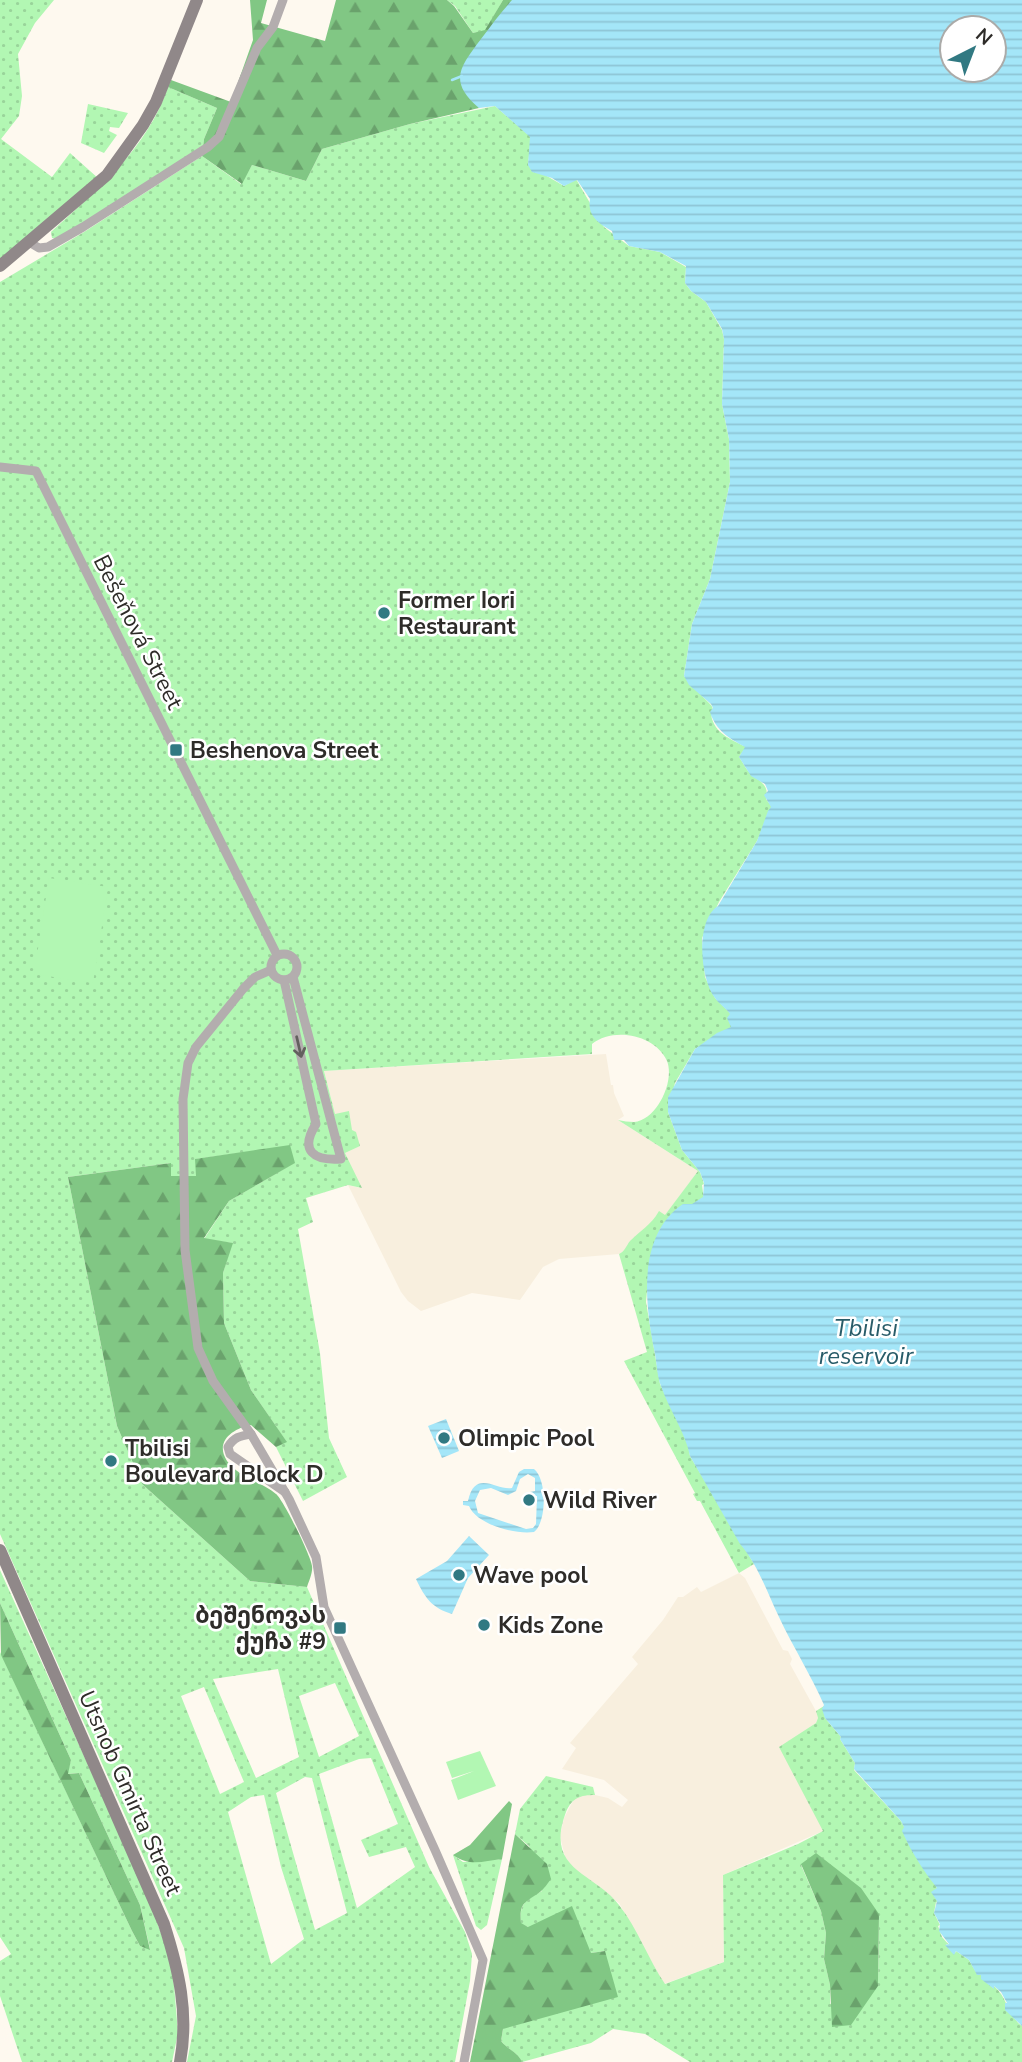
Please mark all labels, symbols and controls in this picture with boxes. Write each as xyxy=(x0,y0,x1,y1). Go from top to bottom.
north arrow xyxy=(938,14,1008,84)
text: N xyxy=(970,23,998,52)
street label: Bešeňová Street xyxy=(86,550,191,715)
place label: Former Iori Restaurant xyxy=(398,585,516,642)
marker: Former Iori Restaurant xyxy=(376,605,392,621)
place label: Beshenova Street xyxy=(190,735,379,766)
marker: Beshenova Street xyxy=(168,742,184,758)
one-way arrow xyxy=(293,1035,306,1058)
water label: Tbilisi reservoir xyxy=(819,1312,915,1372)
place label: Olimpic Pool xyxy=(458,1423,595,1454)
marker: Olimpic Pool xyxy=(436,1430,452,1446)
place label: Tbilisi Boulevard Block D xyxy=(125,1433,323,1490)
marker: Tbilisi Boulevard Block D xyxy=(103,1453,119,1469)
place label: Wild River xyxy=(543,1485,657,1516)
marker: Wild River xyxy=(521,1492,537,1508)
place label: Wave pool xyxy=(473,1560,589,1591)
marker: Wave pool xyxy=(451,1567,467,1583)
place label: ბეშენოვას ქუჩა #9 xyxy=(195,1600,326,1657)
place label: Kids Zone xyxy=(498,1610,603,1641)
marker: Kids Zone xyxy=(476,1617,492,1633)
marker: ბეშენოვას ქუჩა #9 xyxy=(332,1620,348,1636)
street label: Utsnob Gmirta Street xyxy=(71,1686,189,1901)

